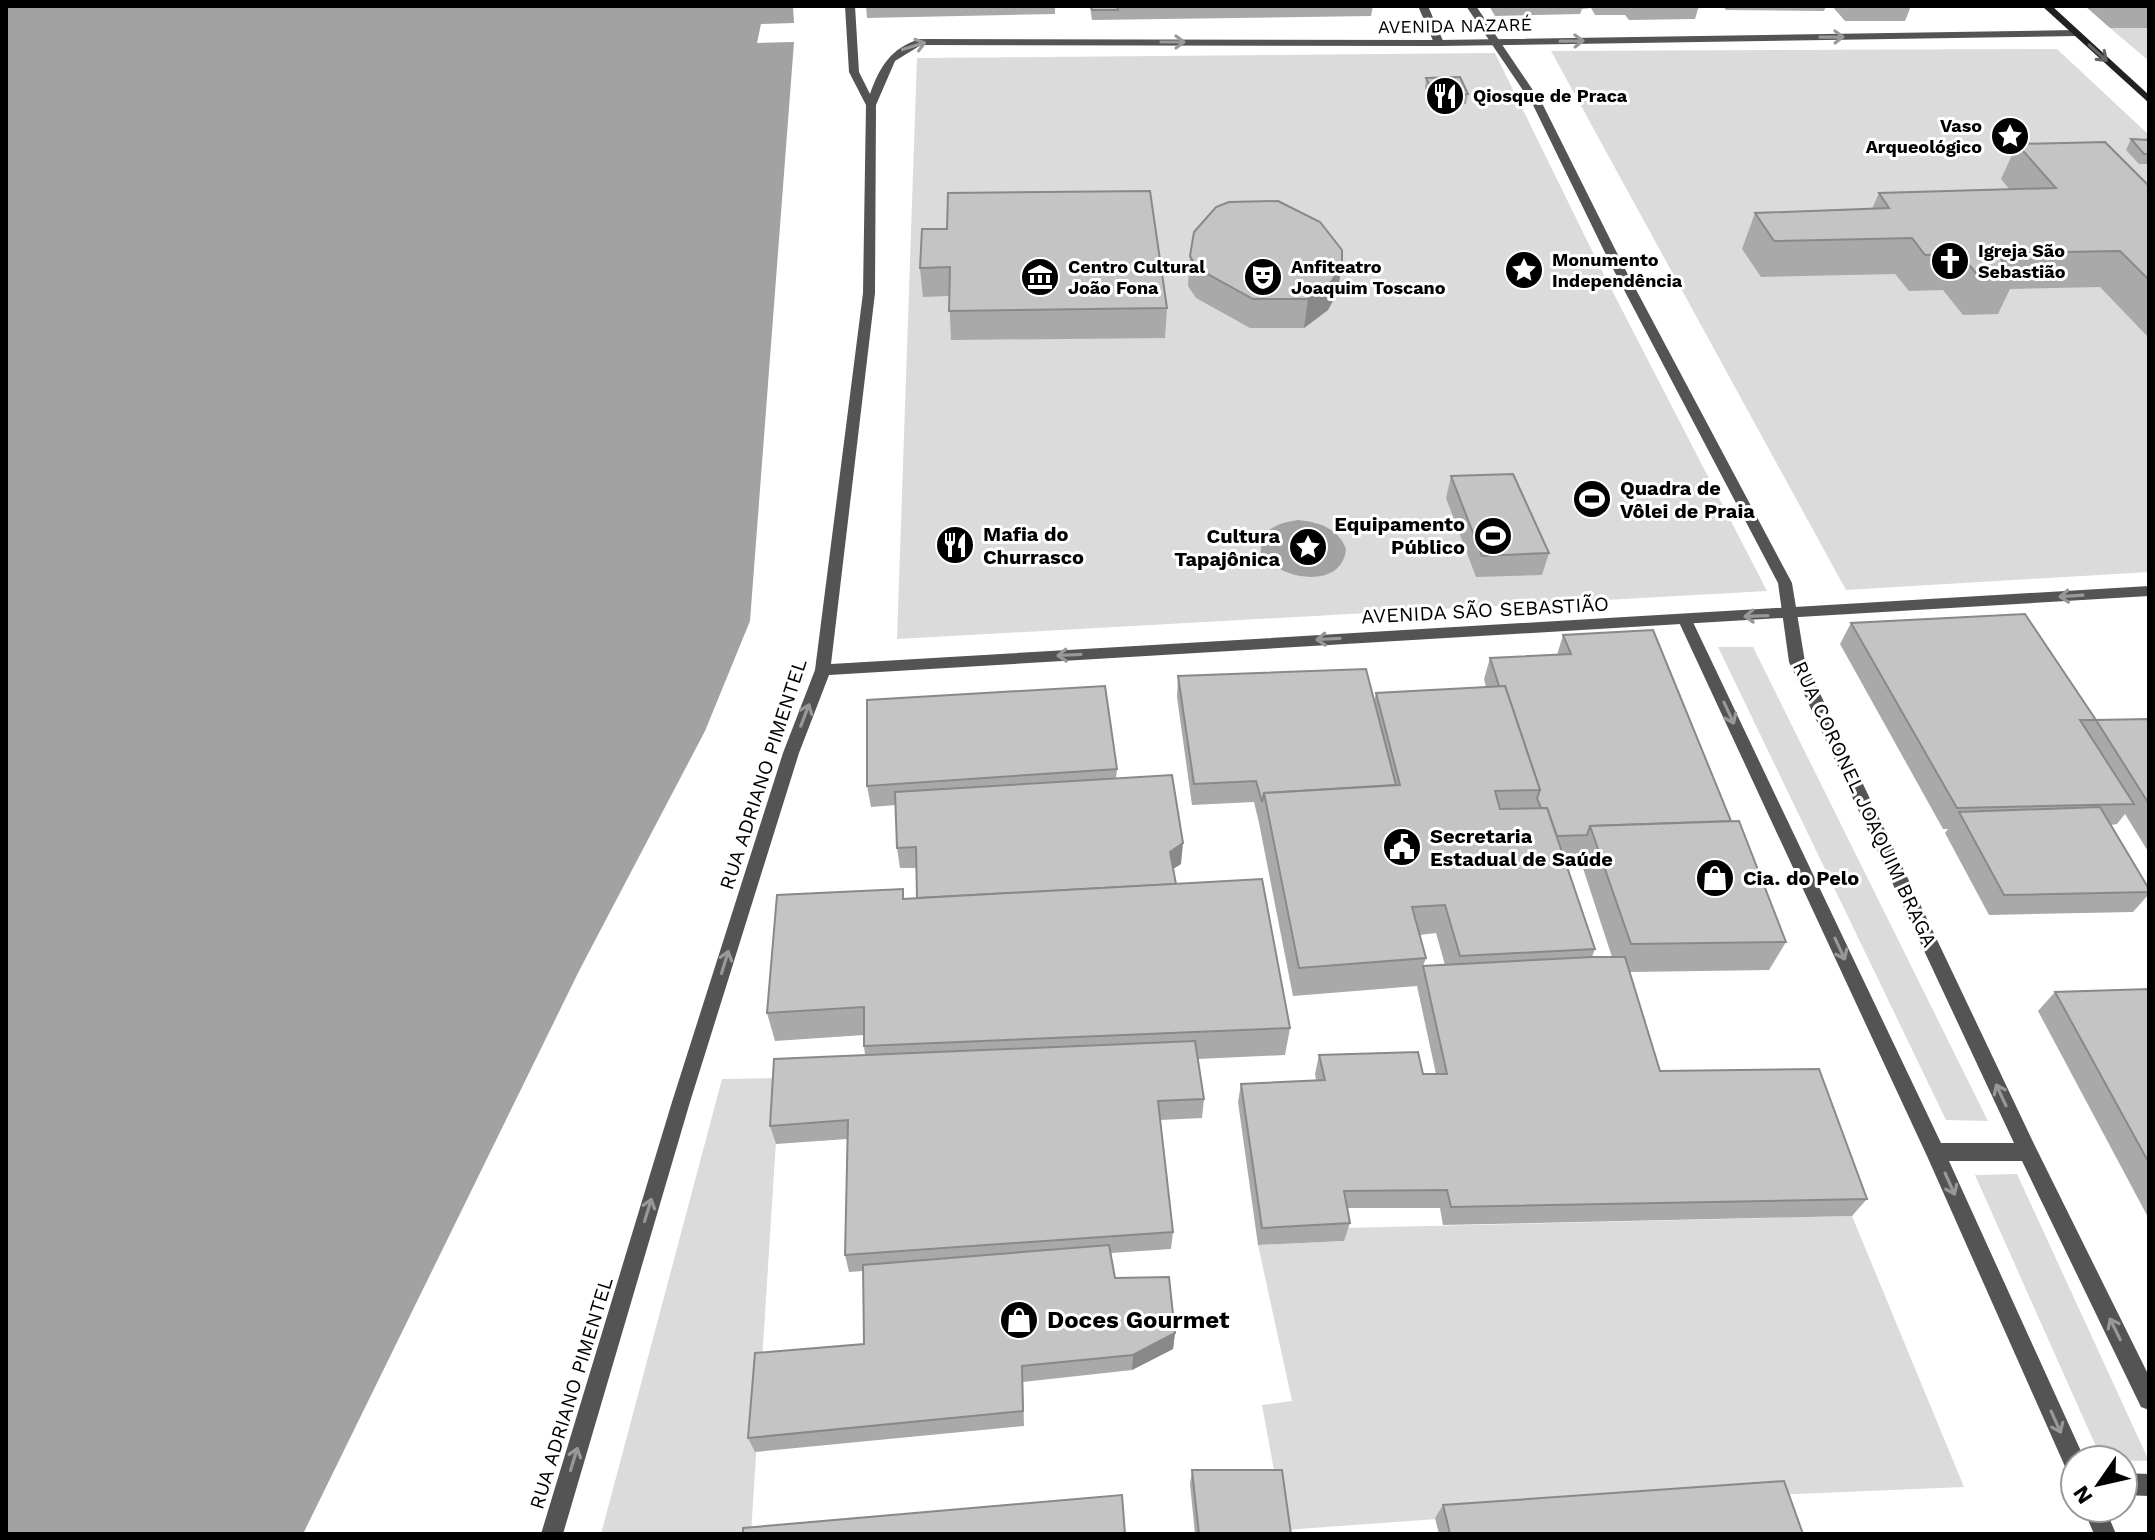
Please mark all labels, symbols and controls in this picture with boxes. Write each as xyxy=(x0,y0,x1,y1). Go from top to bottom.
street label: AVENIDA NAZARÉ xyxy=(1378,14,1532,37)
one-way arrow xyxy=(1818,29,1845,45)
one-way arrow xyxy=(1558,33,1585,49)
one-way arrow xyxy=(1159,34,1186,50)
one-way arrow xyxy=(901,37,926,52)
one-way arrow xyxy=(2087,44,2107,62)
restaurant icon: Qiosque de Praca xyxy=(1424,75,1466,117)
place label: Qiosque de Praca xyxy=(1473,85,1628,106)
place label: Vaso Arqueológico xyxy=(1866,115,1982,157)
place icon: Vaso Arqueológico xyxy=(1989,115,2031,157)
church icon: Igreja São Sebastião xyxy=(1929,240,1971,282)
place label: Igreja São Sebastião xyxy=(1978,240,2066,282)
place icon: Monumento Independência xyxy=(1503,249,1545,291)
place label: Monumento Independência xyxy=(1552,249,1683,291)
museum icon: Centro Cultural João Fona xyxy=(1019,256,1061,298)
place label: Centro Cultural João Fona xyxy=(1068,256,1205,298)
theatre icon: Anfiteatro Joaquim Toscano xyxy=(1242,256,1284,298)
place label: Anfiteatro Joaquim Toscano xyxy=(1291,256,1446,298)
place label: Quadra de Vôlei de Praia xyxy=(1620,476,1755,523)
sports icon: Quadra de Vôlei de Praia xyxy=(1571,478,1613,520)
place label: Equipamento Público xyxy=(1334,512,1465,559)
sports icon: Equipamento Público xyxy=(1472,515,1514,557)
place label: Mafia do Churrasco xyxy=(983,522,1084,569)
restaurant icon: Mafia do Churrasco xyxy=(934,524,976,566)
place label: Cultura Tapajônica xyxy=(1174,524,1280,571)
place icon: Cultura Tapajônica xyxy=(1287,526,1329,568)
one-way arrow xyxy=(2058,589,2085,604)
street label: AVENIDA SÃO SEBASTIÃO xyxy=(1360,592,1610,628)
one-way arrow xyxy=(1743,609,1770,624)
one-way arrow xyxy=(1315,632,1342,647)
one-way arrow xyxy=(1056,648,1083,663)
street label: RUA ADRIANO PIMENTEL xyxy=(714,655,812,892)
street label: RUA CORONEL JOAQUIM BRAGA xyxy=(1788,657,1942,951)
one-way arrow xyxy=(1723,701,1738,725)
one-way arrow xyxy=(799,703,814,728)
place label: Secretaria Estadual de Saúde xyxy=(1430,824,1613,871)
public building icon: Secretaria Estadual de Saúde xyxy=(1381,826,1423,868)
shop icon: Cia. do Pelo xyxy=(1694,857,1736,899)
place label: Cia. do Pelo xyxy=(1743,866,1859,890)
one-way arrow xyxy=(1833,937,1848,961)
one-way arrow xyxy=(718,949,733,975)
one-way arrow xyxy=(1993,1084,2008,1108)
one-way arrow xyxy=(1943,1172,1958,1196)
one-way arrow xyxy=(641,1198,656,1224)
street label: RUA ADRIANO PIMENTEL xyxy=(524,1274,618,1512)
shop icon: Doces Gourmet xyxy=(998,1299,1040,1341)
place label: Doces Gourmet xyxy=(1047,1306,1230,1334)
one-way arrow xyxy=(2107,1317,2123,1341)
one-way arrow xyxy=(2050,1409,2065,1433)
north arrow xyxy=(2059,1444,2139,1524)
one-way arrow xyxy=(567,1447,582,1473)
text: N xyxy=(2068,1481,2098,1509)

